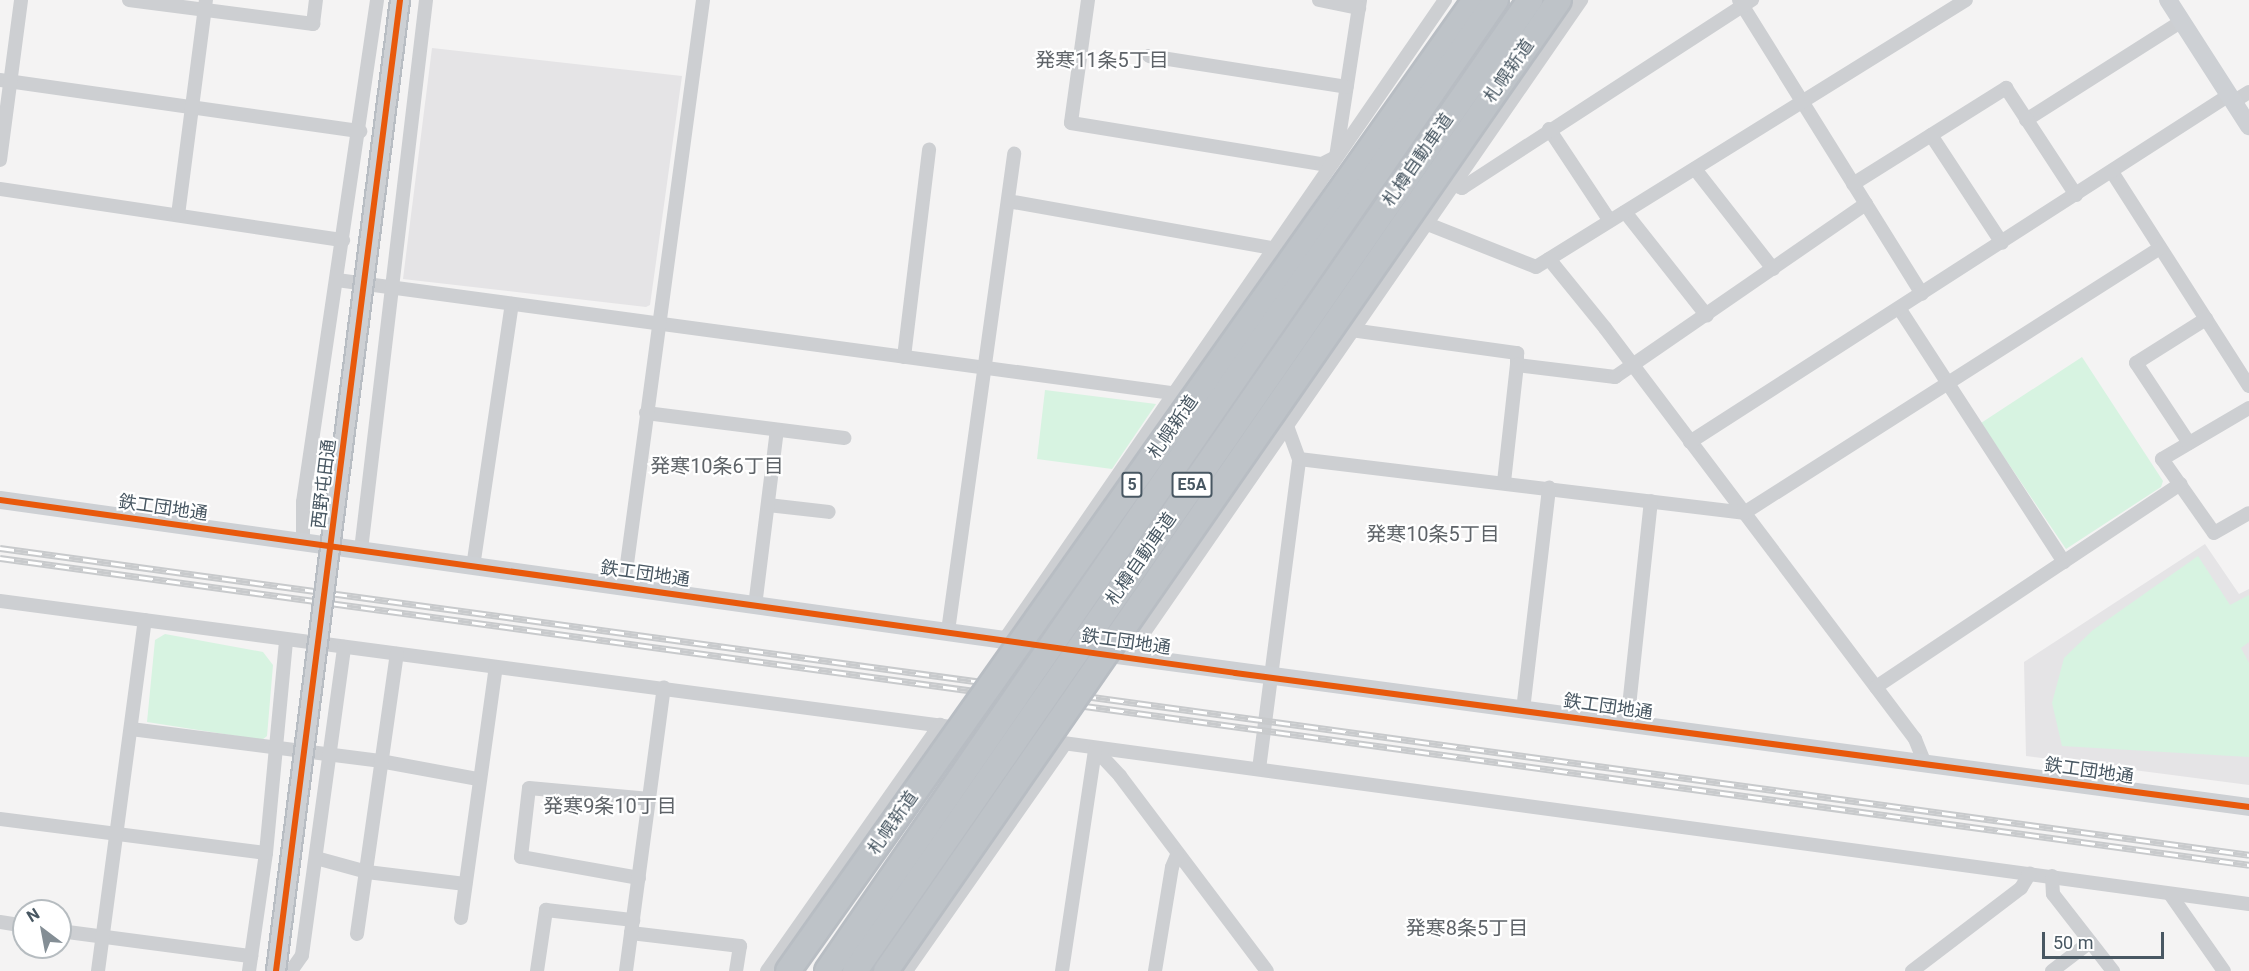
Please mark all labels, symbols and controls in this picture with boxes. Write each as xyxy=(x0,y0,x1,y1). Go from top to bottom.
street label: 札幌新道 xyxy=(1480,35,1538,107)
district label: 発寒11条5丁目 xyxy=(1035,48,1169,72)
street label: 札樽自動車道 xyxy=(1378,110,1458,210)
street label: 札幌新道 xyxy=(1144,391,1202,463)
street label: 西野屯田通 xyxy=(308,438,340,530)
district label: 発寒10条6丁目 xyxy=(650,454,784,478)
road number: 5 xyxy=(1120,472,1144,498)
road number: E5A xyxy=(1171,472,1213,498)
street label: 鉄工団地通 xyxy=(117,491,209,525)
street label: 札樽自動車道 xyxy=(1101,509,1181,609)
district label: 発寒10条5丁目 xyxy=(1366,522,1500,546)
street label: 鉄工団地通 xyxy=(599,557,691,591)
street label: 鉄工団地通 xyxy=(1080,625,1172,659)
street label: 鉄工団地通 xyxy=(1562,690,1654,724)
street label: 鉄工団地通 xyxy=(2043,754,2135,788)
street label: 札幌新道 xyxy=(864,787,922,859)
district label: 発寒9条10丁目 xyxy=(543,794,677,818)
north arrow xyxy=(12,899,72,959)
text: N xyxy=(23,904,43,926)
district label: 発寒8条5丁目 xyxy=(1406,916,1528,940)
scale bar xyxy=(2045,920,2166,958)
text: 50 m xyxy=(2053,932,2093,953)

